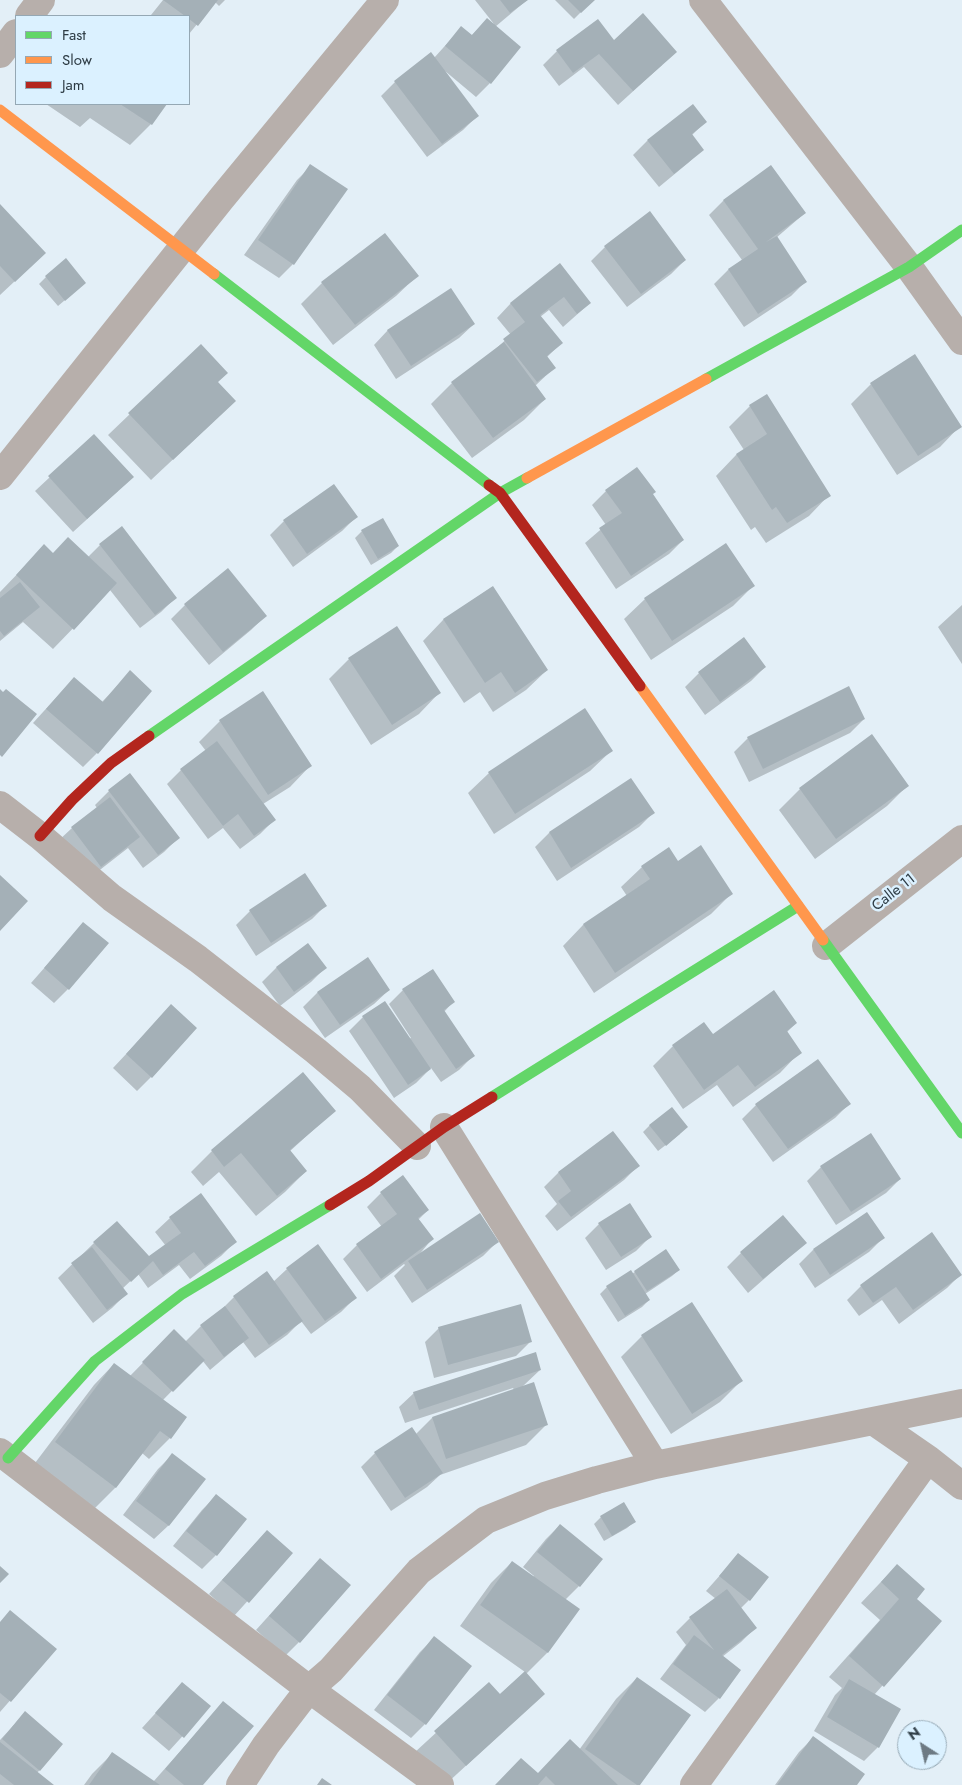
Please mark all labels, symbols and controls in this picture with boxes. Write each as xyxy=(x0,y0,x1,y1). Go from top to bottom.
legend xyxy=(15,15,190,105)
text: Fast xyxy=(62,24,86,46)
text: Slow xyxy=(62,49,92,71)
text: Jam xyxy=(62,74,85,96)
street label: Calle 11 xyxy=(869,870,919,916)
north arrow xyxy=(897,1720,947,1770)
text: N xyxy=(904,1722,924,1745)

